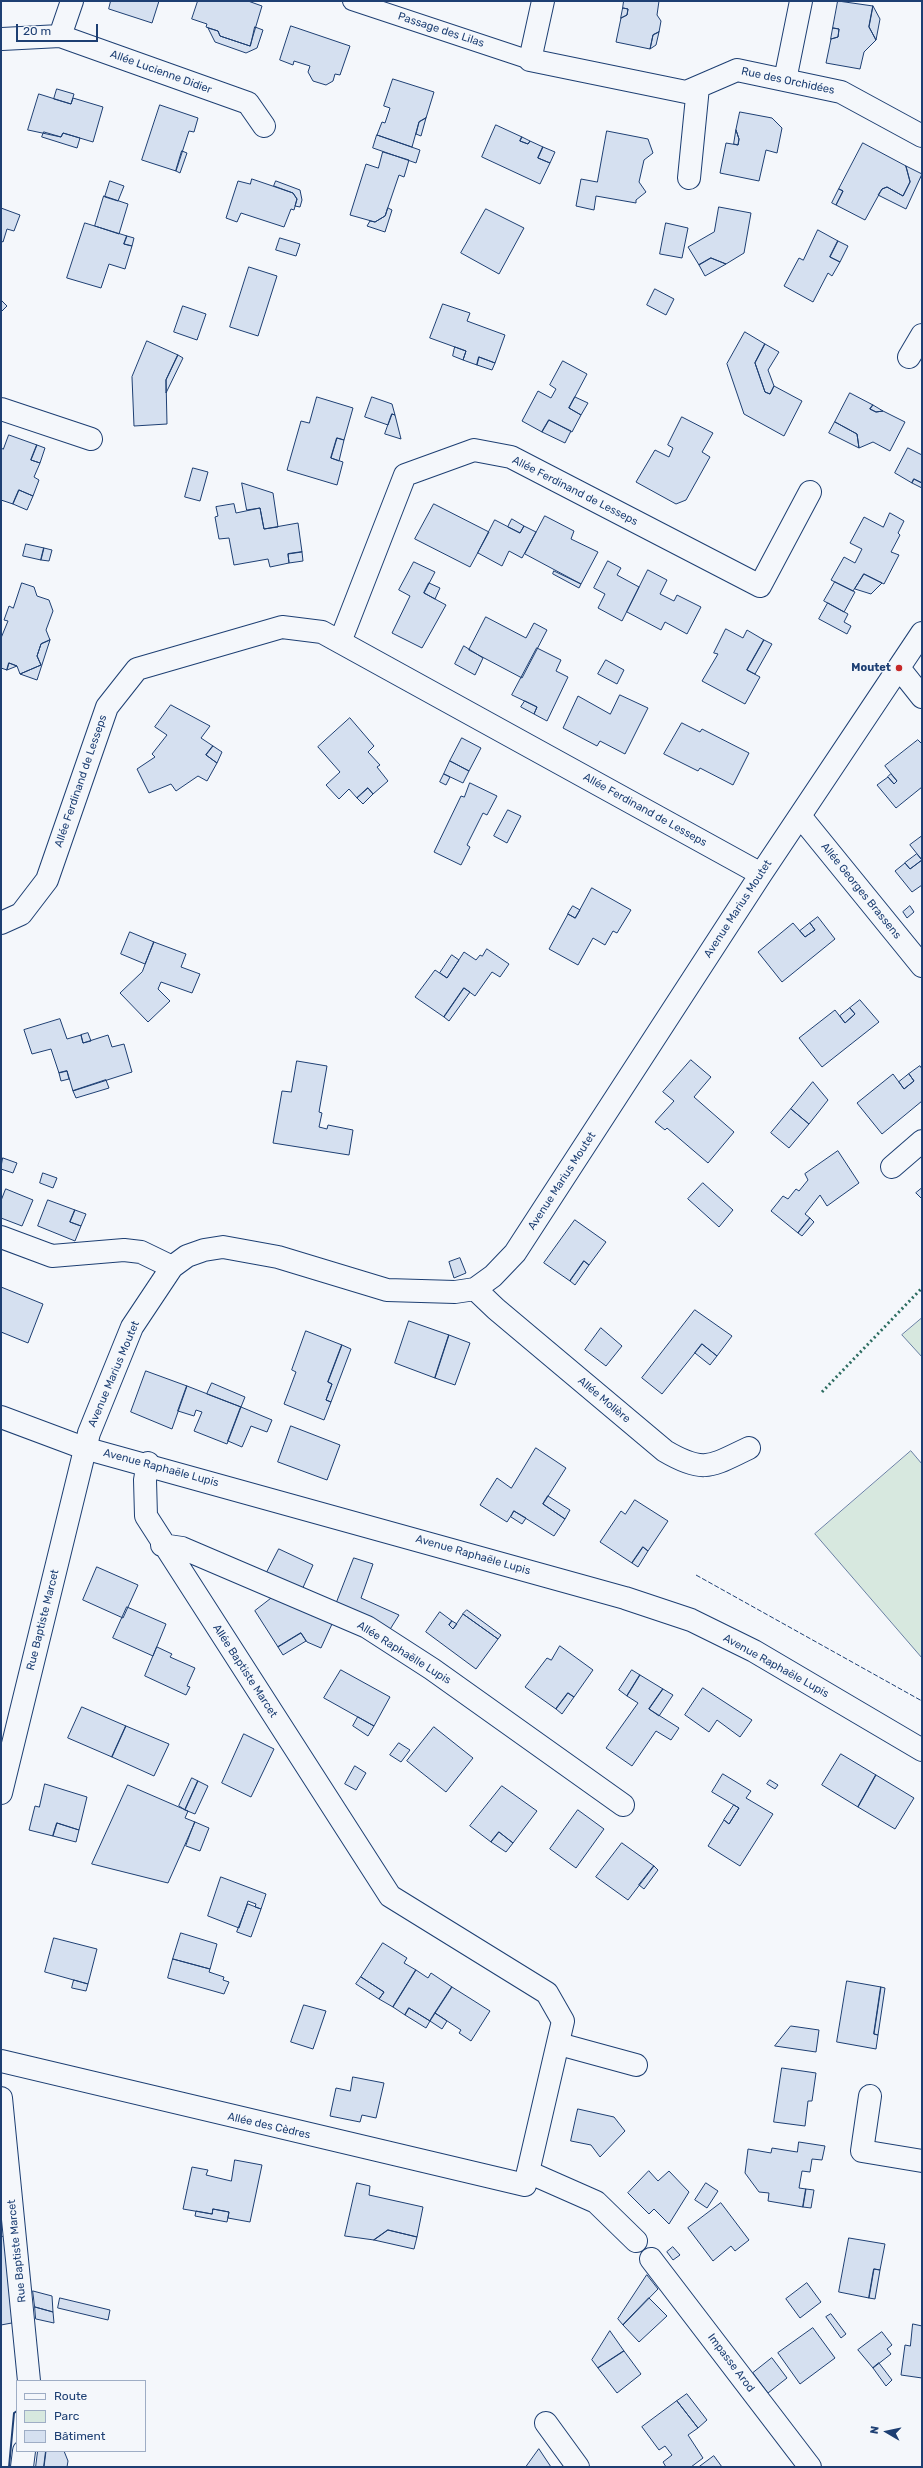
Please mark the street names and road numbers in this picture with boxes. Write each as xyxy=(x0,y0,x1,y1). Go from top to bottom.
street label: Passage des Lilas xyxy=(396,10,486,50)
street label: Allée Lucienne Didier xyxy=(108,47,214,97)
street label: Rue des Orchidées xyxy=(740,65,836,97)
street label: Allée Ferdinand de Lesseps xyxy=(510,454,640,528)
street label: Allée Ferdinand de Lesseps xyxy=(52,713,110,849)
street label: Allée Ferdinand de Lesseps xyxy=(581,770,709,850)
street label: Allée Georges Brassens xyxy=(818,840,904,942)
street label: Avenue Marius Moutet xyxy=(701,858,775,960)
street label: Avenue Marius Moutet xyxy=(525,1130,599,1232)
street label: Avenue Marius Moutet xyxy=(86,1319,142,1429)
street label: Allée Molière xyxy=(575,1374,633,1426)
street label: Avenue Raphaële Lupis xyxy=(102,1446,220,1490)
street label: Avenue Raphaële Lupis xyxy=(414,1532,532,1578)
street label: Rue Baptiste Marcet xyxy=(24,1568,62,1672)
street label: Allée Raphaëlle Lupis xyxy=(355,1619,453,1687)
street label: Allée Baptiste Marcet xyxy=(210,1622,280,1720)
street label: Avenue Raphaële Lupis xyxy=(721,1631,831,1701)
street label: Allée des Cèdres xyxy=(226,2110,312,2142)
street label: Rue Baptiste Marcet xyxy=(5,2199,29,2303)
street label: Impasse Arod xyxy=(705,2331,757,2395)

